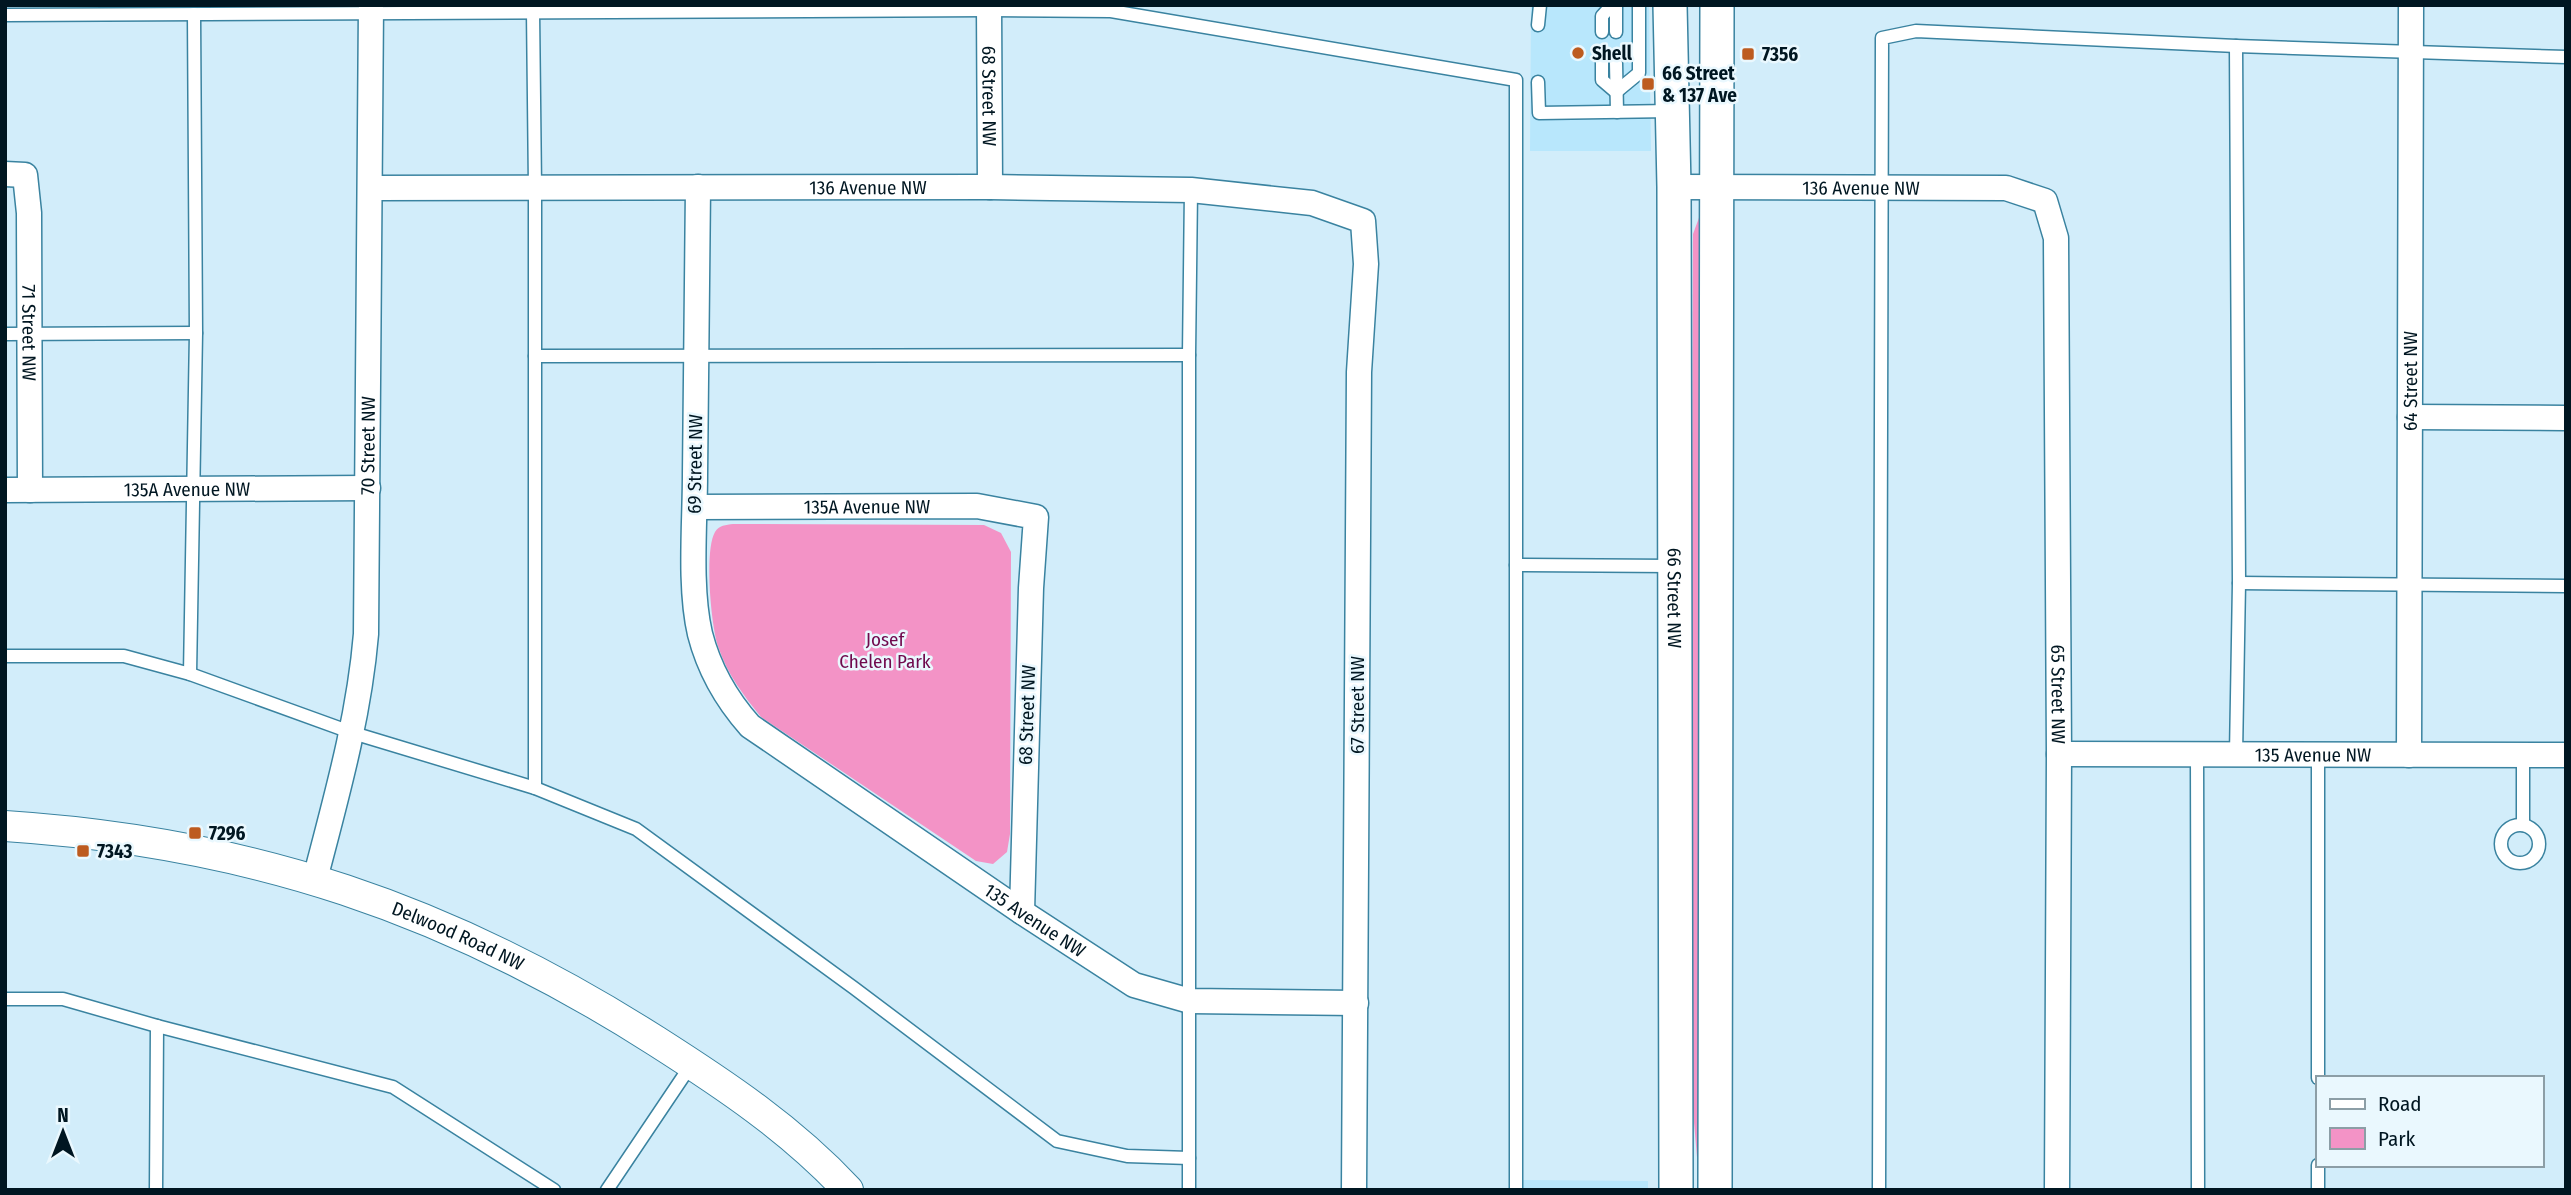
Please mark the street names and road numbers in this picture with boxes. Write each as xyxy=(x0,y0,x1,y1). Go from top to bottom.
street label: 68 Street NW xyxy=(978,46,1001,146)
street label: 136 Avenue NW xyxy=(809,176,927,199)
street label: 136 Avenue NW xyxy=(1802,176,1920,199)
street label: 71 Street NW xyxy=(18,285,41,381)
street label: 64 Street NW xyxy=(2398,331,2422,431)
street label: 70 Street NW xyxy=(356,396,379,495)
street label: 69 Street NW xyxy=(683,414,707,514)
street label: 135A Avenue NW xyxy=(124,477,250,501)
street label: 135A Avenue NW xyxy=(804,495,930,518)
street label: 66 Street NW xyxy=(1663,548,1686,648)
street label: 65 Street NW xyxy=(2047,644,2070,744)
street label: 67 Street NW xyxy=(1346,656,1369,754)
street label: 68 Street NW xyxy=(1014,664,1040,766)
street label: 135 Avenue NW xyxy=(2255,743,2371,766)
street label: 135 Avenue NW xyxy=(980,878,1090,962)
street label: Delwood Road NW xyxy=(389,896,528,975)

